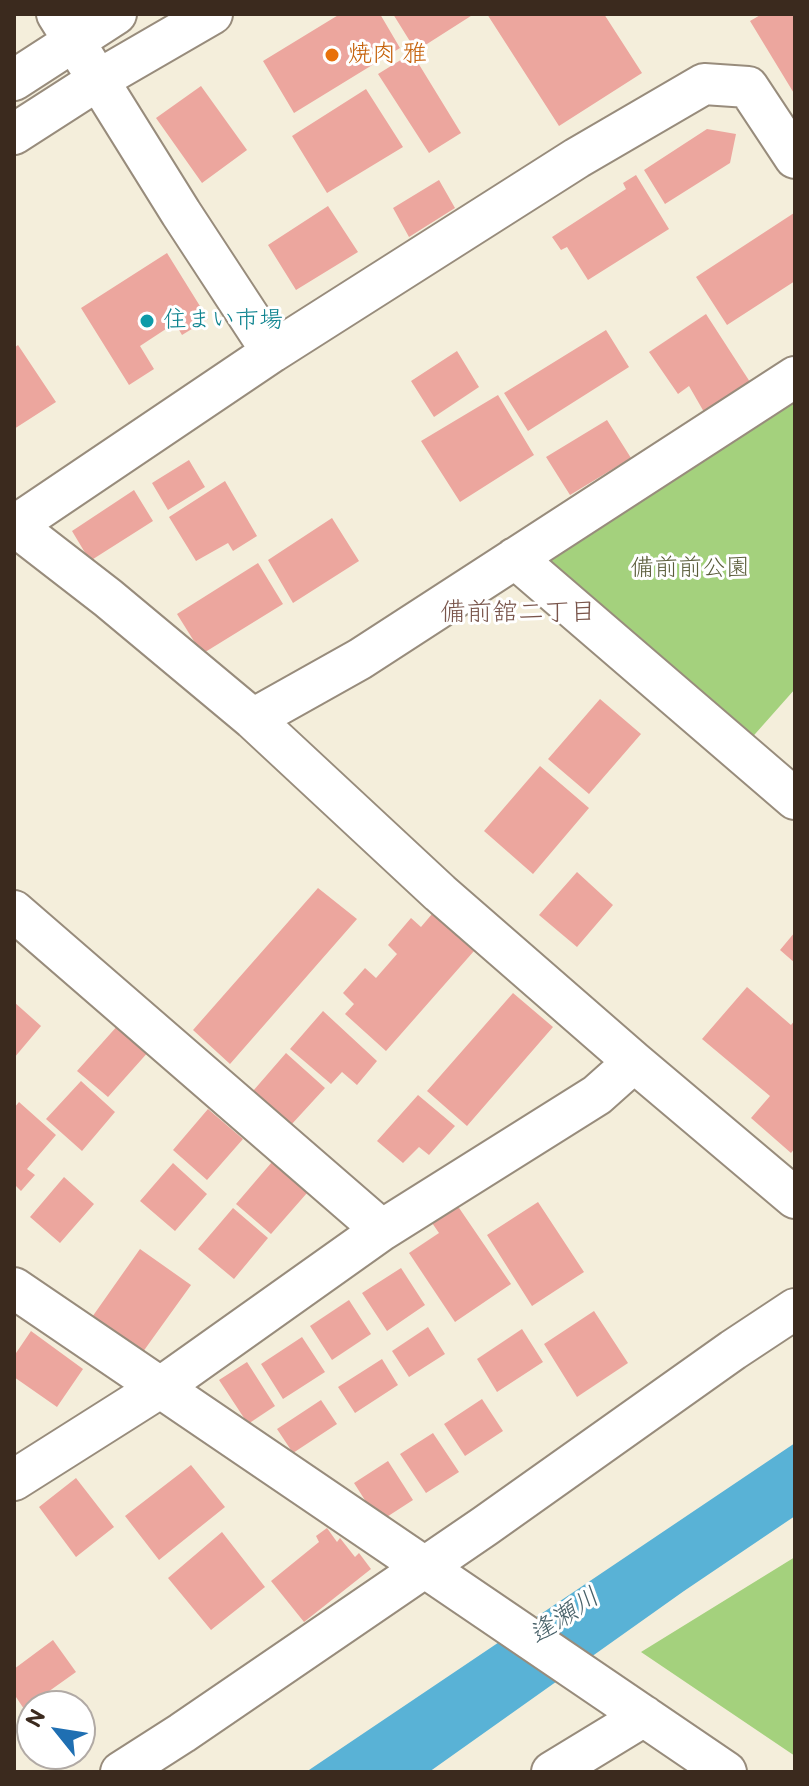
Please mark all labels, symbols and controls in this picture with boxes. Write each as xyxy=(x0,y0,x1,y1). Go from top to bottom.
place label: 焼肉 雅 xyxy=(348,41,426,69)
marker: 焼肉 雅 xyxy=(323,46,341,64)
place label: 住まい市場 xyxy=(163,307,283,335)
marker: 住まい市場 xyxy=(138,312,156,330)
park label: 備前前公園 xyxy=(630,555,750,583)
district label: 備前舘二丁目 xyxy=(440,597,596,629)
water label: 逢瀬川 xyxy=(524,1582,606,1652)
north arrow xyxy=(16,1690,96,1770)
text: N xyxy=(21,1705,52,1733)

